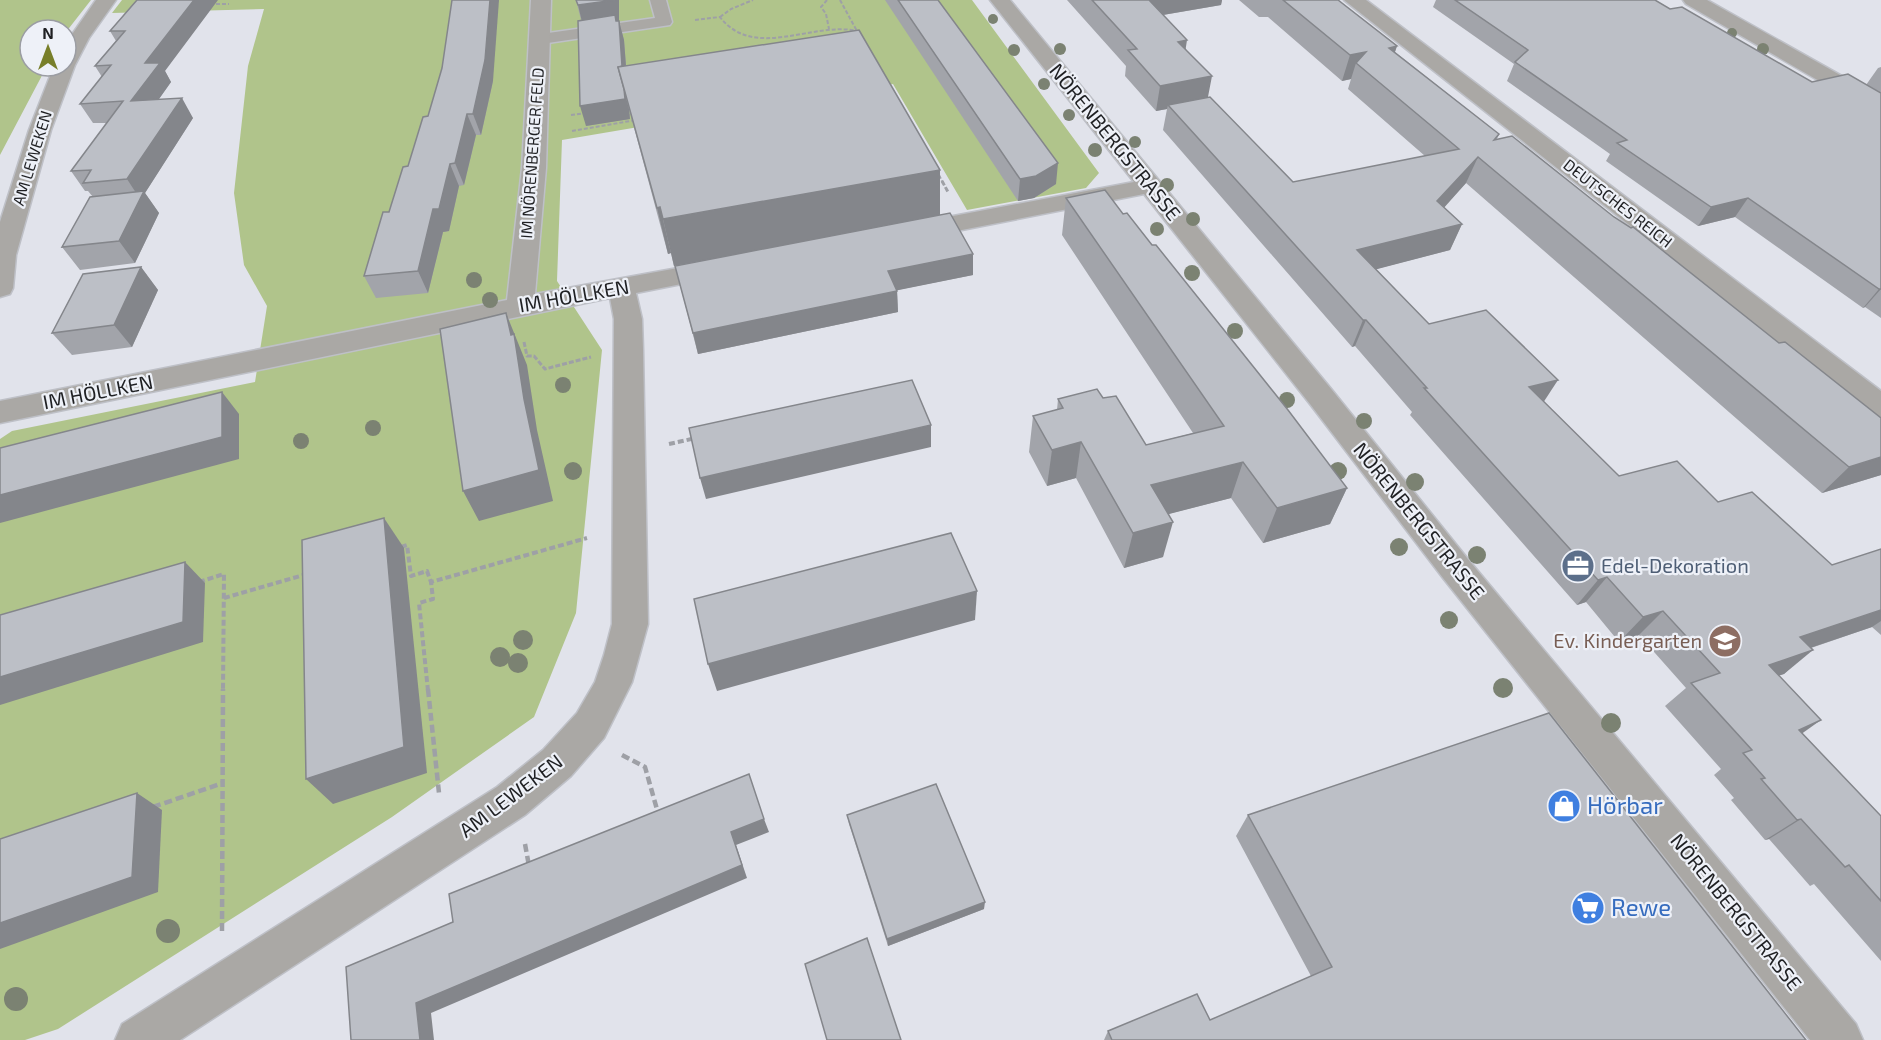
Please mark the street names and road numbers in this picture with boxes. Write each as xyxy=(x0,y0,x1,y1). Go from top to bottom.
street label: NÖRENBERGSTRASSE xyxy=(1045,58,1186,225)
street label: IM NÖRENBERGER FELD xyxy=(516,67,547,239)
street label: AM LEWEKEN xyxy=(8,108,55,208)
street label: DEUTSCHES REICH xyxy=(1560,154,1676,251)
street label: IM HÖLLKEN xyxy=(517,274,631,317)
street label: IM HÖLLKEN xyxy=(41,369,155,413)
street label: NÖRENBERGSTRASSE xyxy=(1349,437,1490,604)
street label: AM LEWEKEN xyxy=(454,749,567,842)
street label: NÖRENBERGSTRASSE xyxy=(1666,828,1807,995)

